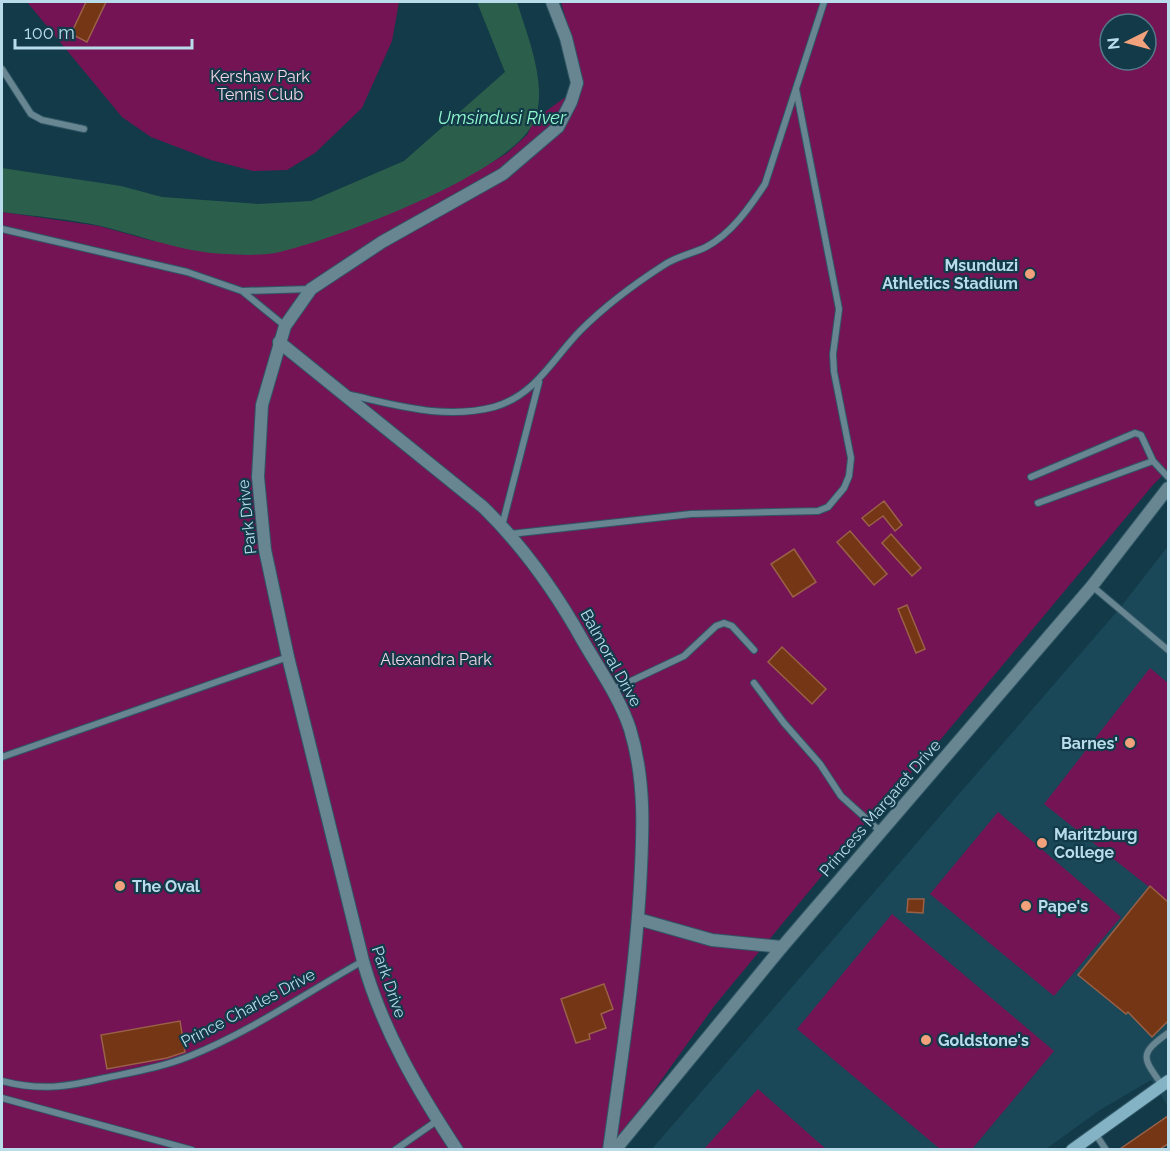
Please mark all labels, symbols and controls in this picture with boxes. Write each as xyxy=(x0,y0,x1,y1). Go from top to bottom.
scale bar xyxy=(15,12,192,50)
north arrow xyxy=(1098,12,1158,72)
text: 100 m xyxy=(24,22,75,43)
text: N xyxy=(1103,36,1124,51)
park label: Kershaw Park Tennis Club xyxy=(210,67,310,104)
water label: Umsindusi River xyxy=(438,107,567,128)
place label: Msunduzi Athletics Stadium xyxy=(882,256,1018,293)
marker: Msunduzi Athletics Stadium xyxy=(1023,267,1037,281)
street label: Park Drive xyxy=(234,479,260,555)
street label: Balmoral Drive xyxy=(576,606,646,710)
park label: Alexandra Park xyxy=(380,650,492,669)
place label: Barnes' xyxy=(1061,734,1118,753)
street label: Princess Margaret Drive xyxy=(815,736,945,880)
marker: Barnes' xyxy=(1123,736,1137,750)
place label: Maritzburg College xyxy=(1054,825,1138,862)
marker: Maritzburg College xyxy=(1035,836,1049,850)
place label: The Oval xyxy=(132,877,201,896)
marker: The Oval xyxy=(113,879,127,893)
place label: Pape's xyxy=(1038,897,1088,916)
marker: Pape's xyxy=(1019,899,1033,913)
street label: Park Drive xyxy=(368,943,410,1021)
street label: Prince Charles Drive xyxy=(178,965,318,1051)
place label: Goldstone's xyxy=(938,1031,1029,1050)
marker: Goldstone's xyxy=(919,1033,933,1047)

